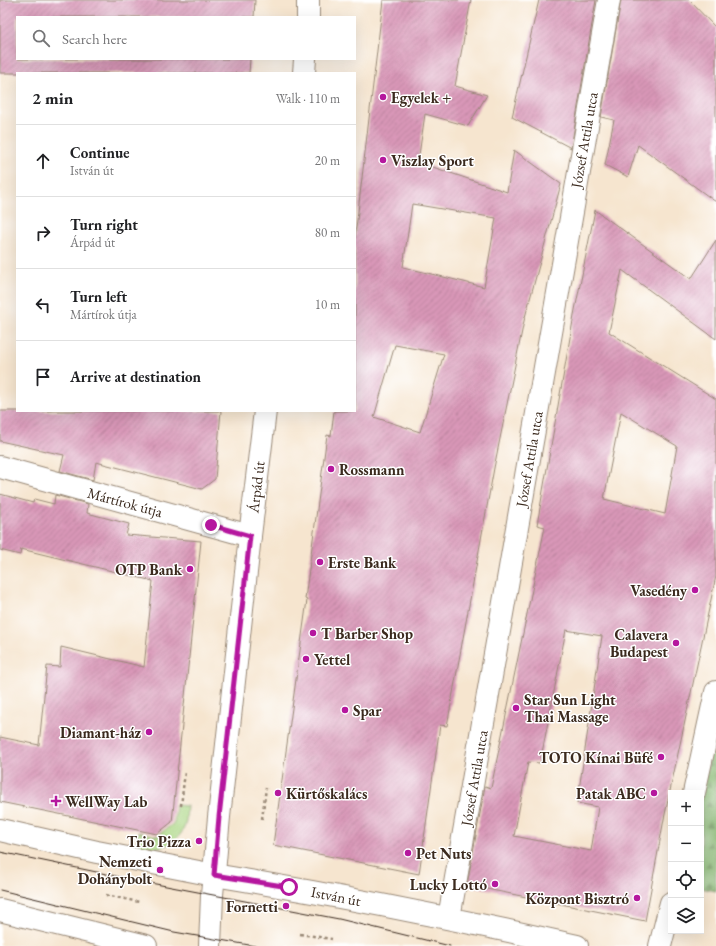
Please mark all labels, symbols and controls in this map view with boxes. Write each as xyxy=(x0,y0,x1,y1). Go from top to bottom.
search box xyxy=(16,16,356,60)
icon: search xyxy=(30,27,52,49)
text: Search here xyxy=(62,29,127,48)
text: 2 min xyxy=(32,87,73,109)
place label: Egyelek + xyxy=(391,88,451,107)
text: Walk · 110 m xyxy=(276,90,340,107)
street label: József Attila utca xyxy=(566,91,602,191)
marker: Egyelek + xyxy=(378,92,388,102)
text: Continue xyxy=(70,143,130,162)
icon: ahead xyxy=(32,150,54,172)
place label: Viszlay Sport xyxy=(391,151,474,170)
text: 20 m xyxy=(315,152,340,169)
marker: Viszlay Sport xyxy=(378,155,388,165)
text: István út xyxy=(70,162,114,179)
text: Turn right xyxy=(70,215,138,234)
icon: right xyxy=(32,222,54,244)
text: 80 m xyxy=(315,224,340,241)
text: Árpád út xyxy=(70,234,115,251)
text: Turn left xyxy=(70,287,127,306)
icon: left xyxy=(32,294,54,316)
text: 10 m xyxy=(315,296,340,313)
text: Mártírok útja xyxy=(70,306,137,323)
icon: arrive xyxy=(32,366,54,388)
text: Arrive at destination xyxy=(70,367,201,386)
street label: József Attila utca xyxy=(511,410,547,510)
street label: Árpád út xyxy=(243,460,269,515)
place label: Rossmann xyxy=(339,460,405,479)
marker: Rossmann xyxy=(326,464,336,474)
street label: Mártírok útja xyxy=(85,483,165,521)
route end xyxy=(202,516,220,534)
place label: Erste Bank xyxy=(328,553,397,572)
marker: Erste Bank xyxy=(315,557,325,567)
place label: OTP Bank xyxy=(115,560,183,579)
marker: OTP Bank xyxy=(185,564,195,574)
place label: Vasedény xyxy=(630,581,688,600)
marker: Vasedény xyxy=(690,585,700,595)
place label: T Barber Shop xyxy=(321,624,413,643)
place label: Calavera Budapest xyxy=(610,625,668,661)
marker: T Barber Shop xyxy=(308,628,318,638)
marker: Calavera Budapest xyxy=(671,638,681,648)
place label: Yettel xyxy=(314,650,351,669)
marker: Yettel xyxy=(301,654,311,664)
place label: Star Sun Light Thai Massage xyxy=(524,690,616,726)
place label: Spar xyxy=(353,701,382,720)
marker: Star Sun Light Thai Massage xyxy=(511,703,521,713)
marker: Spar xyxy=(340,705,350,715)
place label: Diamant-ház xyxy=(60,723,141,742)
marker: Diamant-ház xyxy=(144,727,154,737)
street label: József Attila utca xyxy=(456,729,492,829)
place label: TOTO Kínai Büfé xyxy=(539,748,653,767)
marker: TOTO Kínai Büfé xyxy=(656,752,666,762)
place label: Kürtőskalács xyxy=(286,784,367,803)
place label: Patak ABC xyxy=(576,784,646,803)
marker: Kürtőskalács xyxy=(273,788,283,798)
marker: Patak ABC xyxy=(649,788,659,798)
map controls xyxy=(668,790,704,934)
button: + xyxy=(668,790,704,826)
place label: WellWay Lab xyxy=(65,792,147,811)
marker: WellWay Lab xyxy=(50,795,62,807)
button: − xyxy=(668,826,704,862)
place label: Trio Pizza xyxy=(127,832,191,851)
marker: Trio Pizza xyxy=(194,836,204,846)
place label: Pet Nuts xyxy=(416,844,472,863)
marker: Pet Nuts xyxy=(403,848,413,858)
place label: Nemzeti Dohánybolt xyxy=(78,852,153,888)
button: locate xyxy=(668,862,704,898)
marker: Nemzeti Dohánybolt xyxy=(155,865,165,875)
place label: Lucky Lottó xyxy=(410,875,487,894)
route start xyxy=(280,878,298,896)
marker: Lucky Lottó xyxy=(490,879,500,889)
street label: István út xyxy=(309,882,363,910)
place label: Központ Bisztró xyxy=(526,889,629,908)
marker: Központ Bisztró xyxy=(632,893,642,903)
place label: Fornetti xyxy=(226,897,279,916)
button: layers xyxy=(668,898,704,934)
marker: Fornetti xyxy=(281,901,291,911)

